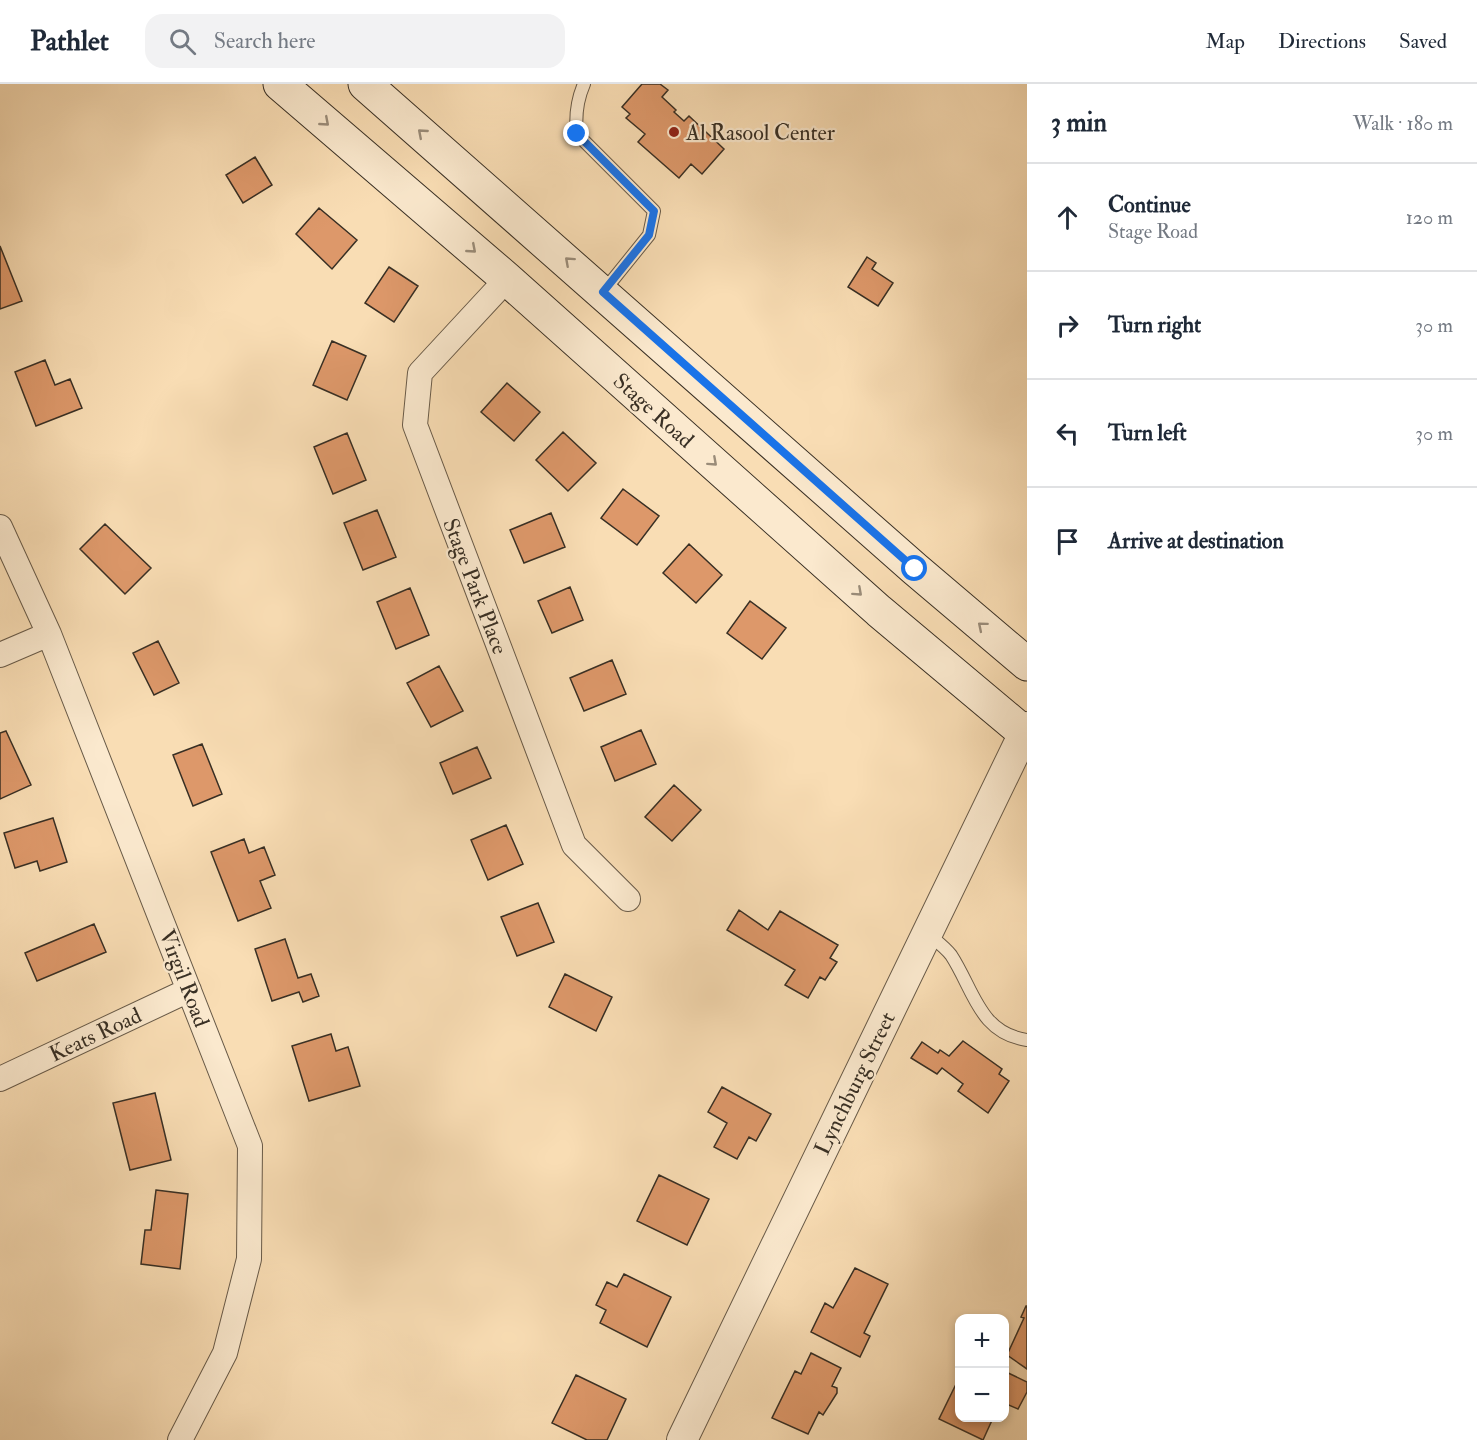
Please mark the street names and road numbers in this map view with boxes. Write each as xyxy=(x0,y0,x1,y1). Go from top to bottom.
street label: Stage Road xyxy=(607,367,700,454)
street label: Stage Park Place xyxy=(436,514,514,658)
street label: Virgil Road xyxy=(153,926,216,1031)
street label: Keats Road xyxy=(45,1001,146,1068)
street label: Lynchburg Street xyxy=(808,1007,902,1160)

